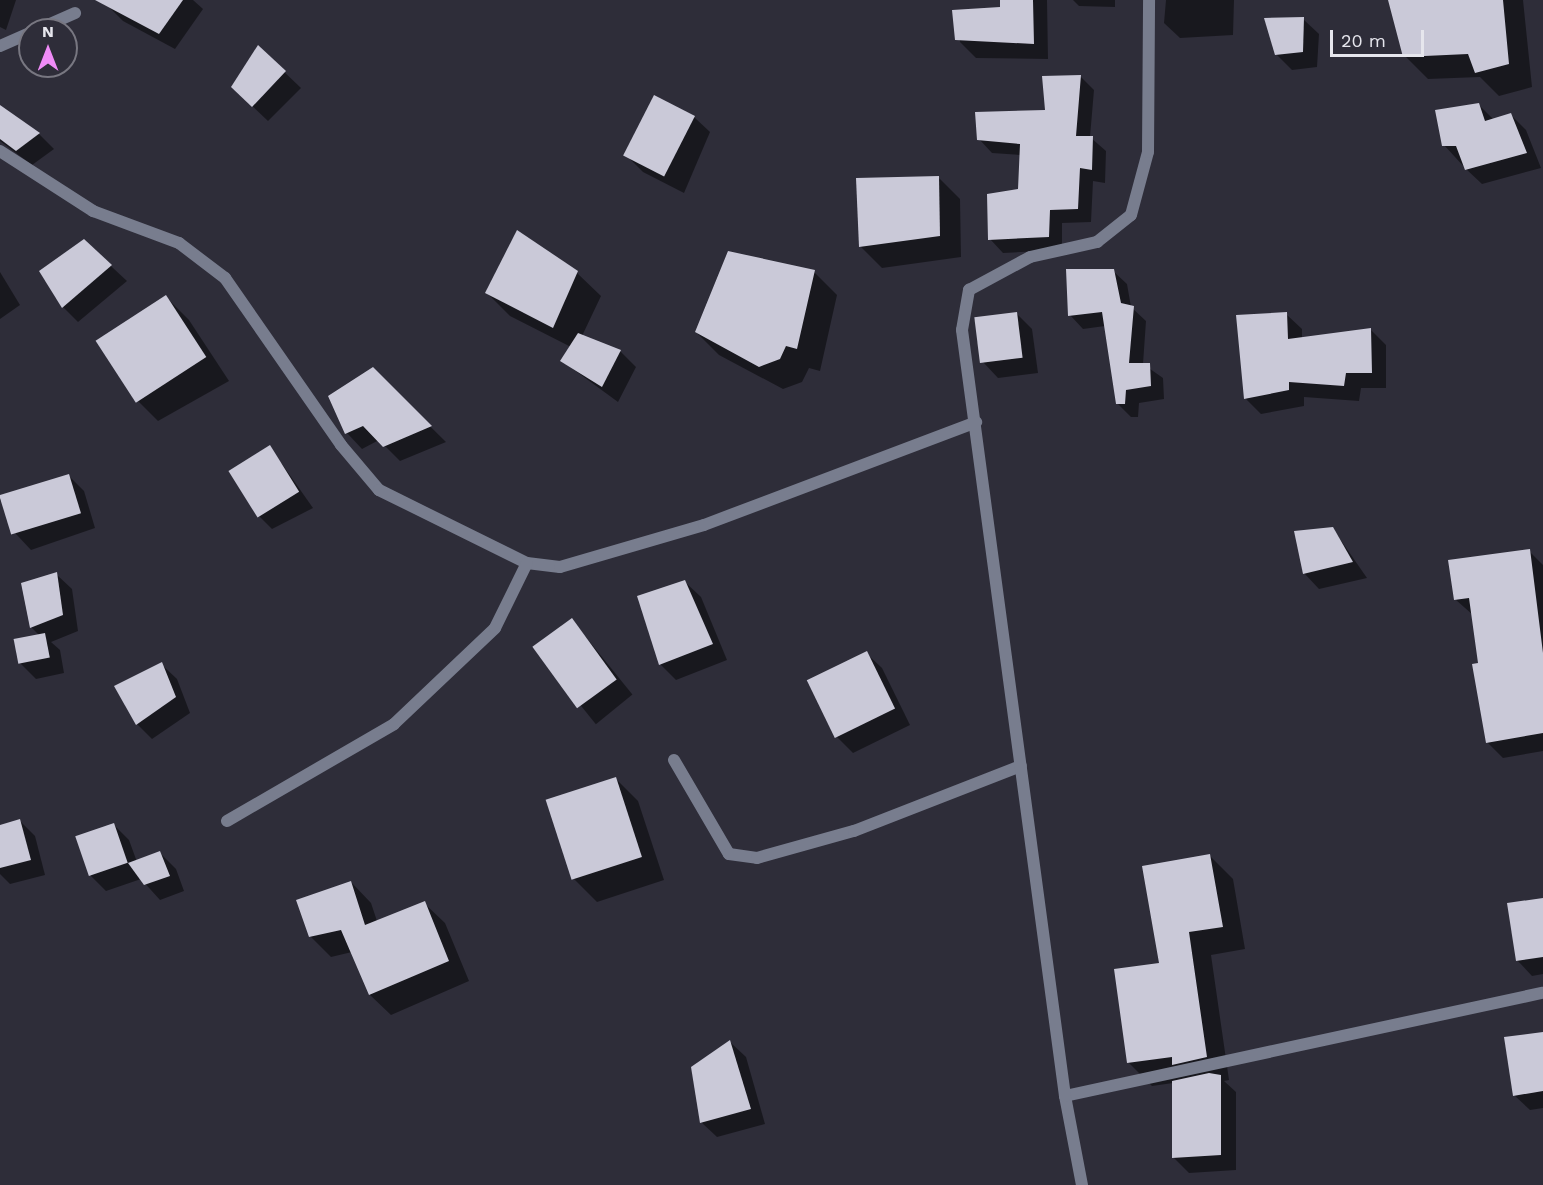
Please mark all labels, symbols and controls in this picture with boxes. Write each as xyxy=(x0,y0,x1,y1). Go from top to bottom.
north arrow xyxy=(18,18,78,78)
scale bar xyxy=(1333,18,1428,56)
text: N xyxy=(42,22,54,41)
text: 20 m xyxy=(1341,30,1386,51)

